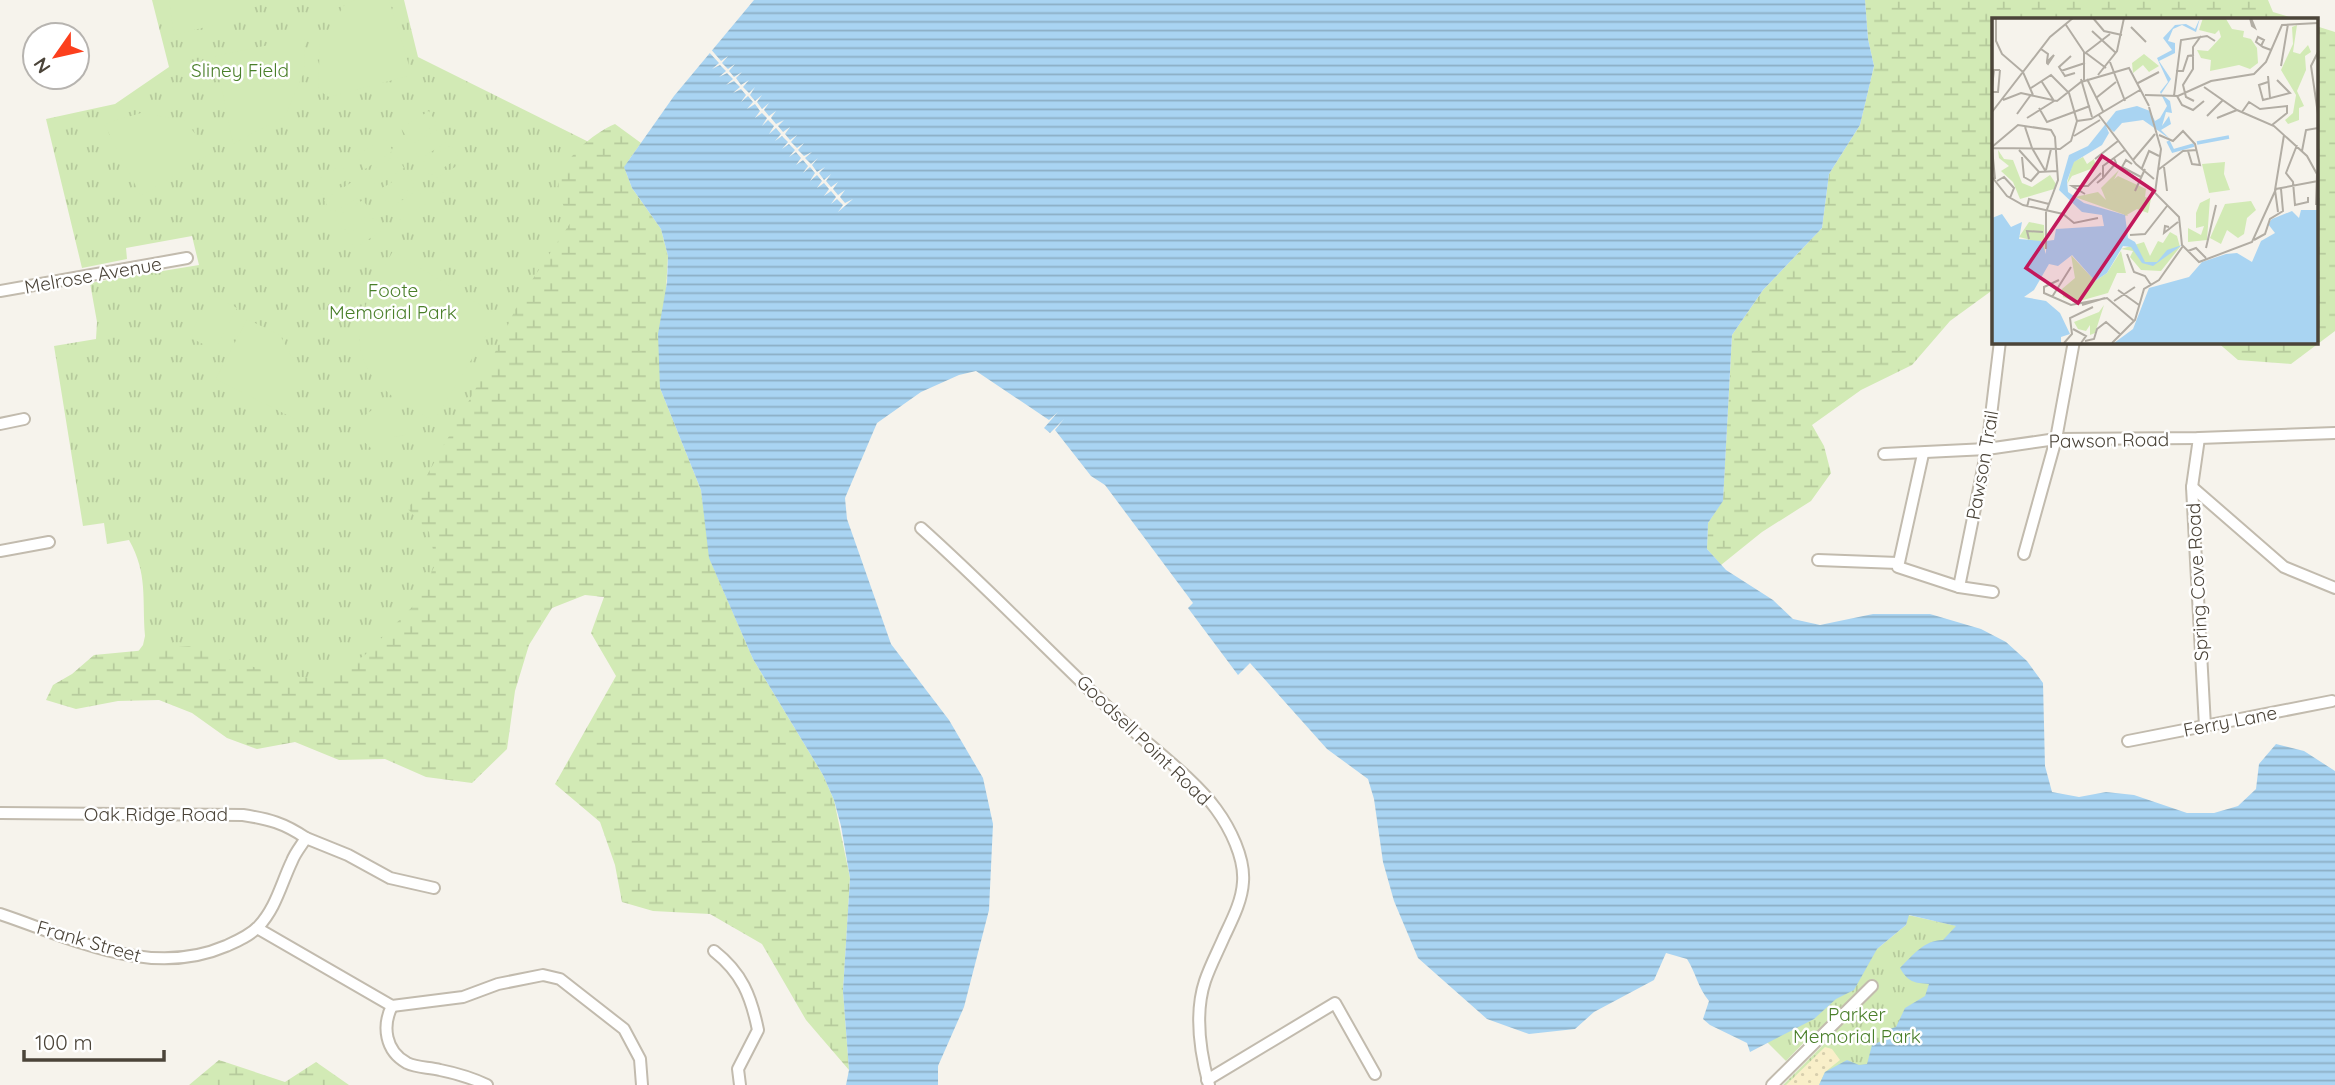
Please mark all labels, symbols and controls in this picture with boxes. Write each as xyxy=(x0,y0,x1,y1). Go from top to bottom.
inset map xyxy=(1992,18,2318,343)
north arrow xyxy=(21,21,91,91)
text: N xyxy=(28,53,56,78)
park label: Sliney Field xyxy=(191,58,289,82)
street label: Melrose Avenue xyxy=(22,251,164,299)
park label: Foote Memorial Park xyxy=(329,278,457,324)
street label: Pawson Trail xyxy=(1961,408,2003,522)
street label: Pawson Road xyxy=(2049,427,2169,453)
street label: Spring Cove Road xyxy=(2181,502,2213,662)
street label: Goodsell Point Road xyxy=(1072,670,1216,810)
street label: Ferry Lane xyxy=(2181,700,2279,742)
street label: Oak Ridge Road xyxy=(84,802,228,826)
street label: Frank Street xyxy=(34,915,144,967)
park label: Parker Memorial Park xyxy=(1793,1002,1921,1048)
scale bar xyxy=(24,1018,164,1062)
text: 100 m xyxy=(35,1029,93,1055)

